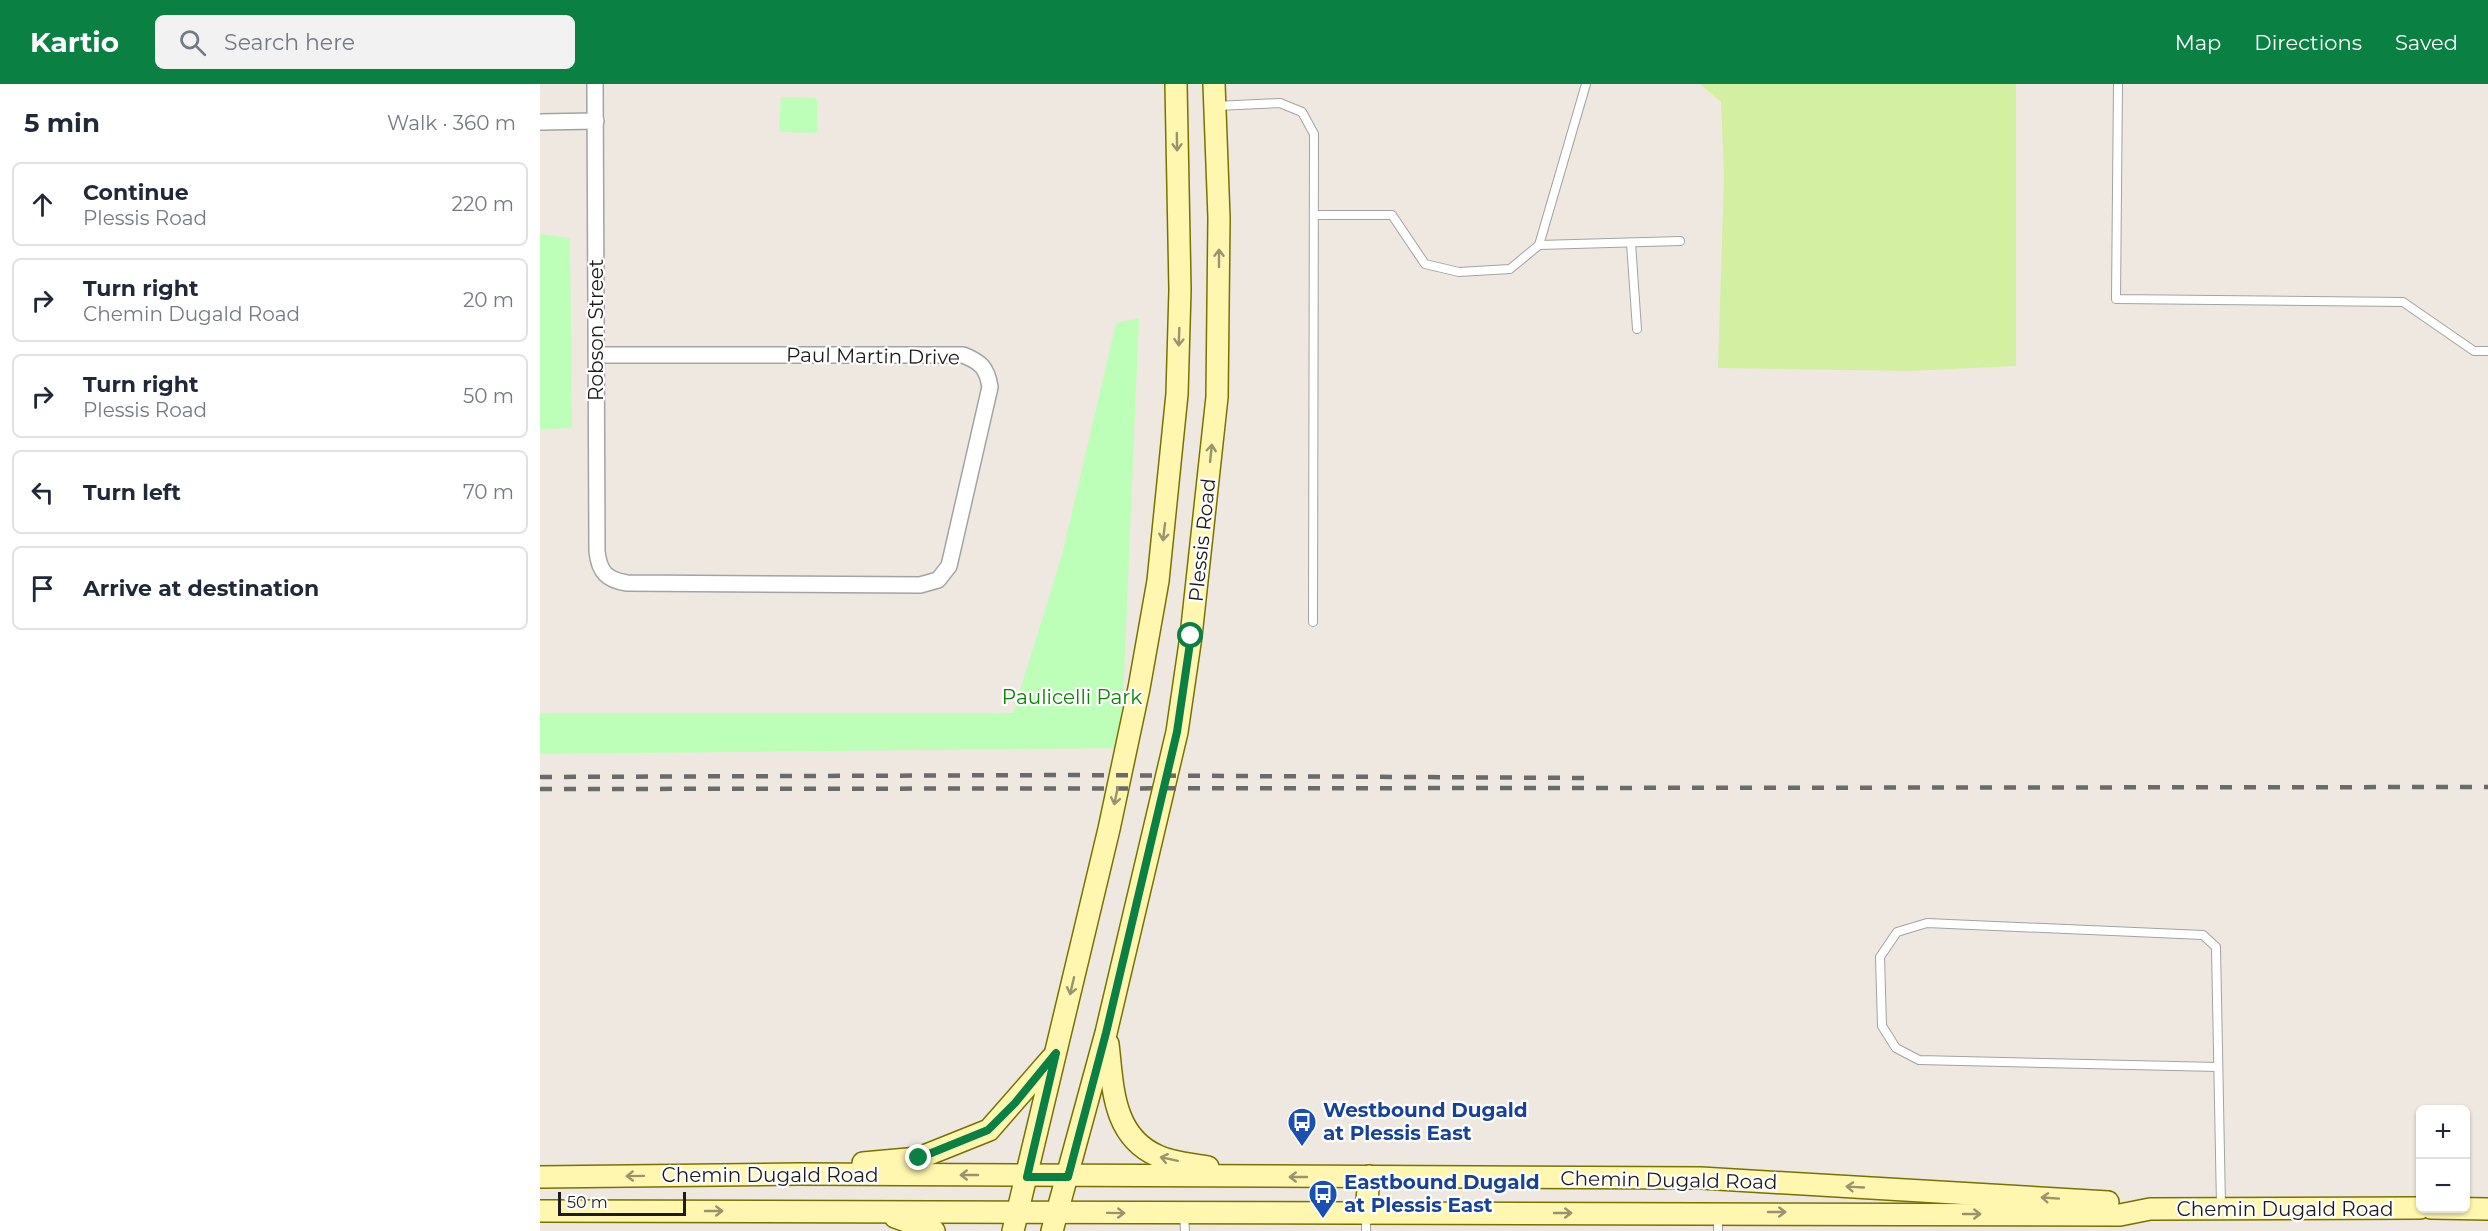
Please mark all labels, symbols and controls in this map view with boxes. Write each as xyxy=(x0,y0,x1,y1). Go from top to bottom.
search box xyxy=(155,15,575,69)
text: Kartio xyxy=(30,25,119,59)
icon: search xyxy=(176,26,209,59)
text: Search here xyxy=(224,29,355,56)
text: Map xyxy=(2175,30,2221,55)
text: Directions xyxy=(2254,30,2362,55)
text: Saved xyxy=(2395,30,2458,55)
text: 5 min xyxy=(24,107,100,139)
text: Walk · 360 m xyxy=(387,111,516,135)
one-way arrow xyxy=(1172,132,1183,152)
text: Continue xyxy=(83,179,189,206)
icon: ahead xyxy=(26,188,59,221)
text: 220 m xyxy=(452,192,514,216)
text: Plessis Road xyxy=(83,206,207,230)
one-way arrow xyxy=(1213,248,1225,268)
street label: Robson Street xyxy=(584,259,608,401)
text: Turn right xyxy=(83,275,198,302)
icon: right xyxy=(26,284,59,317)
text: 20 m xyxy=(463,288,514,312)
text: Chemin Dugald Road xyxy=(83,302,300,326)
one-way arrow xyxy=(1173,327,1184,347)
street label: Paul Martin Drive xyxy=(786,342,960,370)
text: Turn right xyxy=(83,371,198,398)
icon: right xyxy=(26,380,59,413)
text: 50 m xyxy=(463,384,514,408)
text: Plessis Road xyxy=(83,398,207,422)
one-way arrow xyxy=(1206,443,1217,463)
icon: left xyxy=(26,476,59,509)
street label: Plessis Road xyxy=(1184,477,1220,603)
text: Turn left xyxy=(83,479,181,506)
text: 70 m xyxy=(463,480,514,504)
one-way arrow xyxy=(1158,521,1169,541)
icon: arrive xyxy=(26,572,59,605)
text: Arrive at destination xyxy=(83,575,319,602)
route start xyxy=(1177,622,1203,648)
park label: Paulicelli Park xyxy=(1002,685,1142,709)
one-way arrow xyxy=(1110,786,1121,806)
one-way arrow xyxy=(1065,977,1077,996)
place label: Westbound Dugald at Plessis East xyxy=(1323,1098,1528,1145)
map controls xyxy=(2416,1105,2470,1213)
button: + xyxy=(2416,1105,2470,1159)
bus stop icon: Westbound Dugald at Plessis East xyxy=(1286,1106,1318,1148)
route end xyxy=(905,1144,931,1170)
one-way arrow xyxy=(1160,1153,1179,1164)
button: − xyxy=(2416,1159,2470,1213)
street label: Chemin Dugald Road xyxy=(661,1163,879,1187)
street label: Chemin Dugald Road xyxy=(1560,1166,1778,1194)
one-way arrow xyxy=(626,1170,646,1182)
one-way arrow xyxy=(959,1170,979,1181)
place label: Eastbound Dugald at Plessis East xyxy=(1344,1170,1540,1217)
one-way arrow xyxy=(1289,1171,1309,1183)
bus stop icon: Eastbound Dugald at Plessis East xyxy=(1307,1178,1339,1220)
one-way arrow xyxy=(1846,1181,1866,1192)
scale bar xyxy=(558,1189,686,1216)
one-way arrow xyxy=(2041,1192,2061,1203)
text: 50 m xyxy=(567,1193,608,1212)
street label: Chemin Dugald Road xyxy=(2176,1197,2394,1221)
one-way arrow xyxy=(704,1205,724,1217)
one-way arrow xyxy=(1766,1206,1786,1218)
one-way arrow xyxy=(1105,1207,1125,1218)
one-way arrow xyxy=(1552,1207,1572,1219)
one-way arrow xyxy=(1961,1208,1981,1220)

